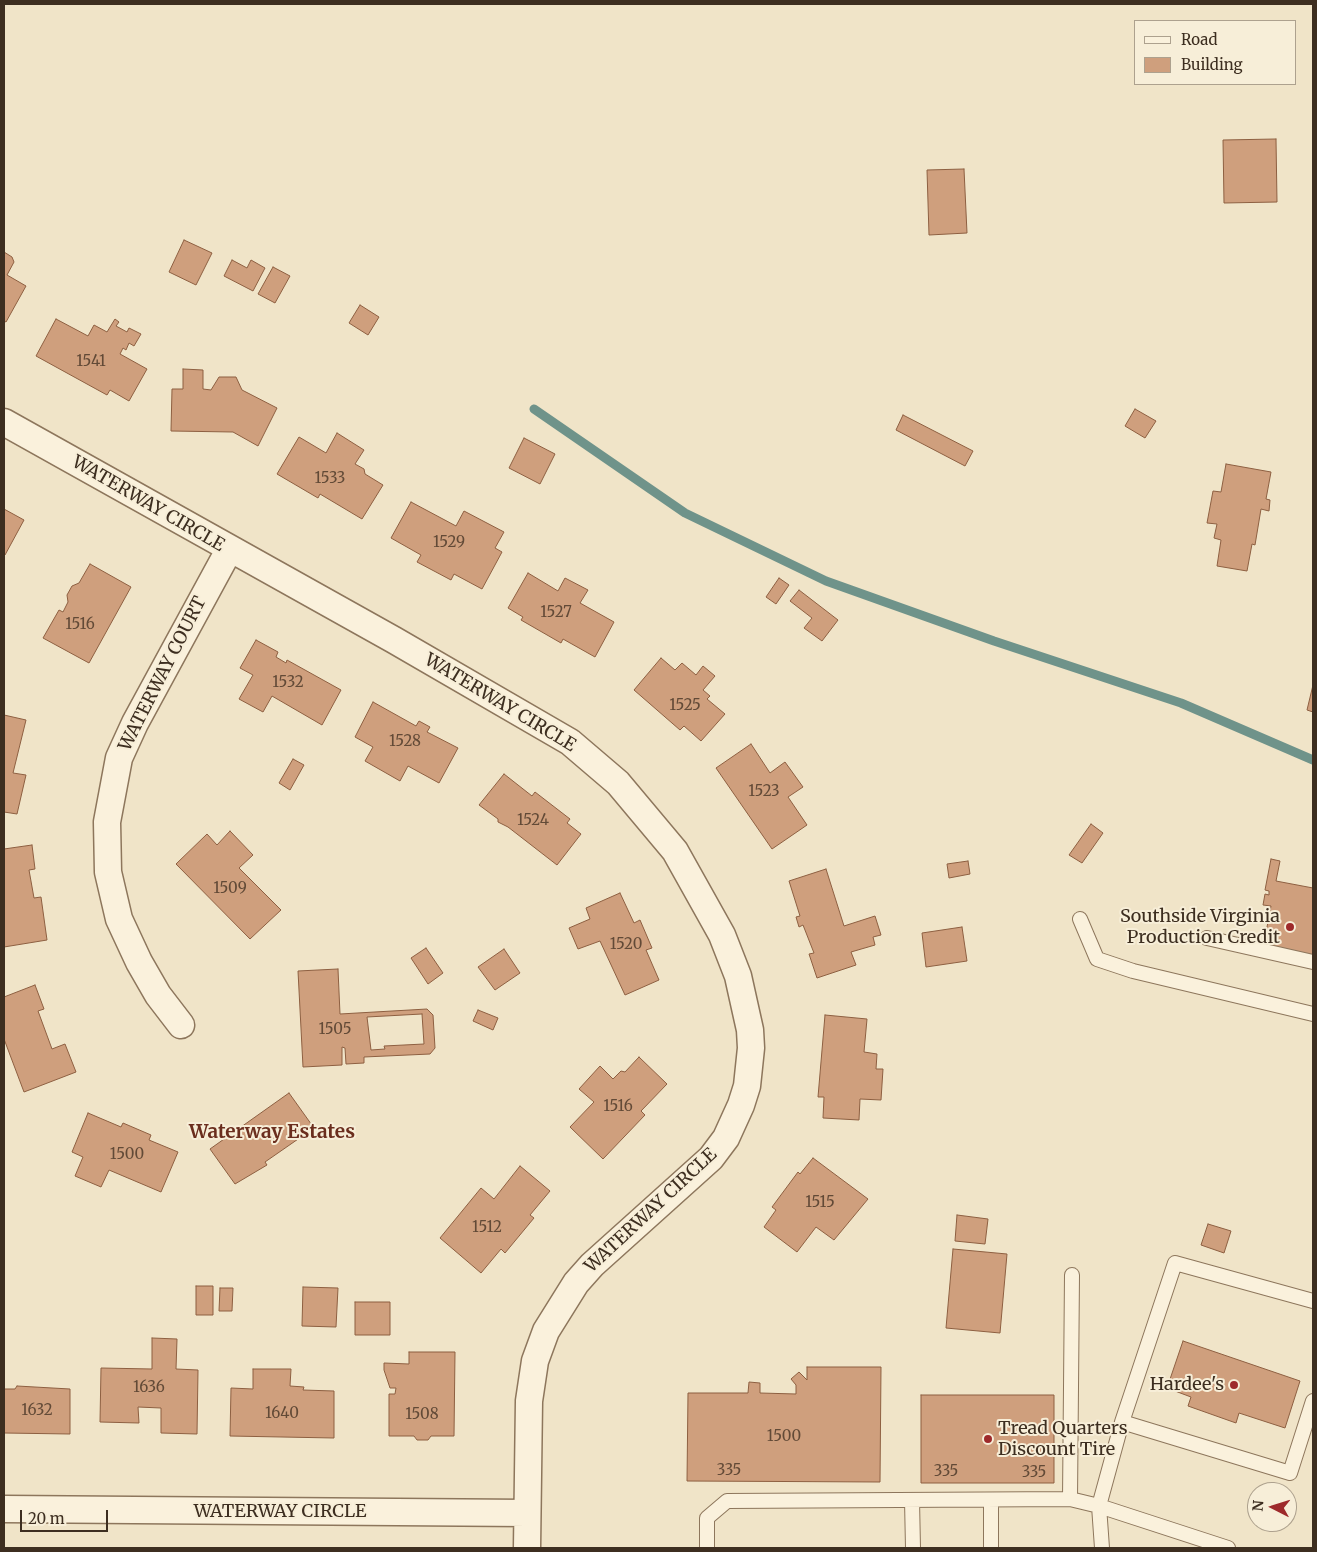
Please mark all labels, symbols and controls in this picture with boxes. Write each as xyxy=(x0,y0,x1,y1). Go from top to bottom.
legend xyxy=(1134,20,1297,85)
text: Road xyxy=(1181,30,1217,49)
text: Building xyxy=(1181,55,1243,74)
house number: 1541 xyxy=(76,353,106,371)
street label: WATERWAY CIRCLE xyxy=(68,451,228,557)
house number: 1533 xyxy=(315,470,345,488)
house number: 1529 xyxy=(433,534,465,552)
street label: WATERWAY COURT xyxy=(115,593,211,755)
house number: 1527 xyxy=(540,604,572,622)
house number: 1516 xyxy=(65,616,95,634)
street label: WATERWAY CIRCLE xyxy=(420,649,580,757)
house number: 1532 xyxy=(272,674,304,692)
house number: 1525 xyxy=(669,697,701,715)
house number: 1528 xyxy=(389,733,421,751)
house number: 1523 xyxy=(748,783,780,801)
house number: 1524 xyxy=(517,812,549,830)
house number: 1509 xyxy=(213,880,247,898)
place label: Southside Virginia Production Credit xyxy=(1120,906,1280,949)
marker: Southside Virginia Production Credit xyxy=(1284,921,1296,933)
house number: 1520 xyxy=(610,936,642,954)
house number: 1505 xyxy=(319,1021,351,1039)
house number: 1516 xyxy=(603,1098,633,1116)
district label: Waterway Estates xyxy=(189,1122,355,1144)
street label: WATERWAY CIRCLE xyxy=(580,1144,722,1278)
house number: 1500 xyxy=(110,1146,144,1164)
house number: 1515 xyxy=(805,1194,835,1212)
house number: 1512 xyxy=(472,1219,502,1237)
place label: Hardee's xyxy=(1150,1374,1224,1396)
house number: 1636 xyxy=(133,1379,165,1397)
marker: Hardee's xyxy=(1228,1379,1240,1391)
house number: 1632 xyxy=(21,1402,53,1420)
house number: 1640 xyxy=(265,1405,299,1423)
house number: 1508 xyxy=(405,1406,439,1424)
place label: Tread Quarters Discount Tire xyxy=(998,1418,1127,1460)
house number: 1500 xyxy=(767,1428,801,1446)
marker: Tread Quarters Discount Tire xyxy=(982,1433,994,1445)
house number: 335 xyxy=(717,1462,741,1480)
house number: 335 xyxy=(934,1463,958,1481)
house number: 335 xyxy=(1022,1464,1046,1482)
north arrow xyxy=(1247,1482,1297,1532)
text: N xyxy=(1249,1499,1268,1512)
scale bar xyxy=(22,1500,110,1532)
street label: WATERWAY CIRCLE xyxy=(194,1501,366,1523)
text: 20 m xyxy=(28,1509,65,1528)

